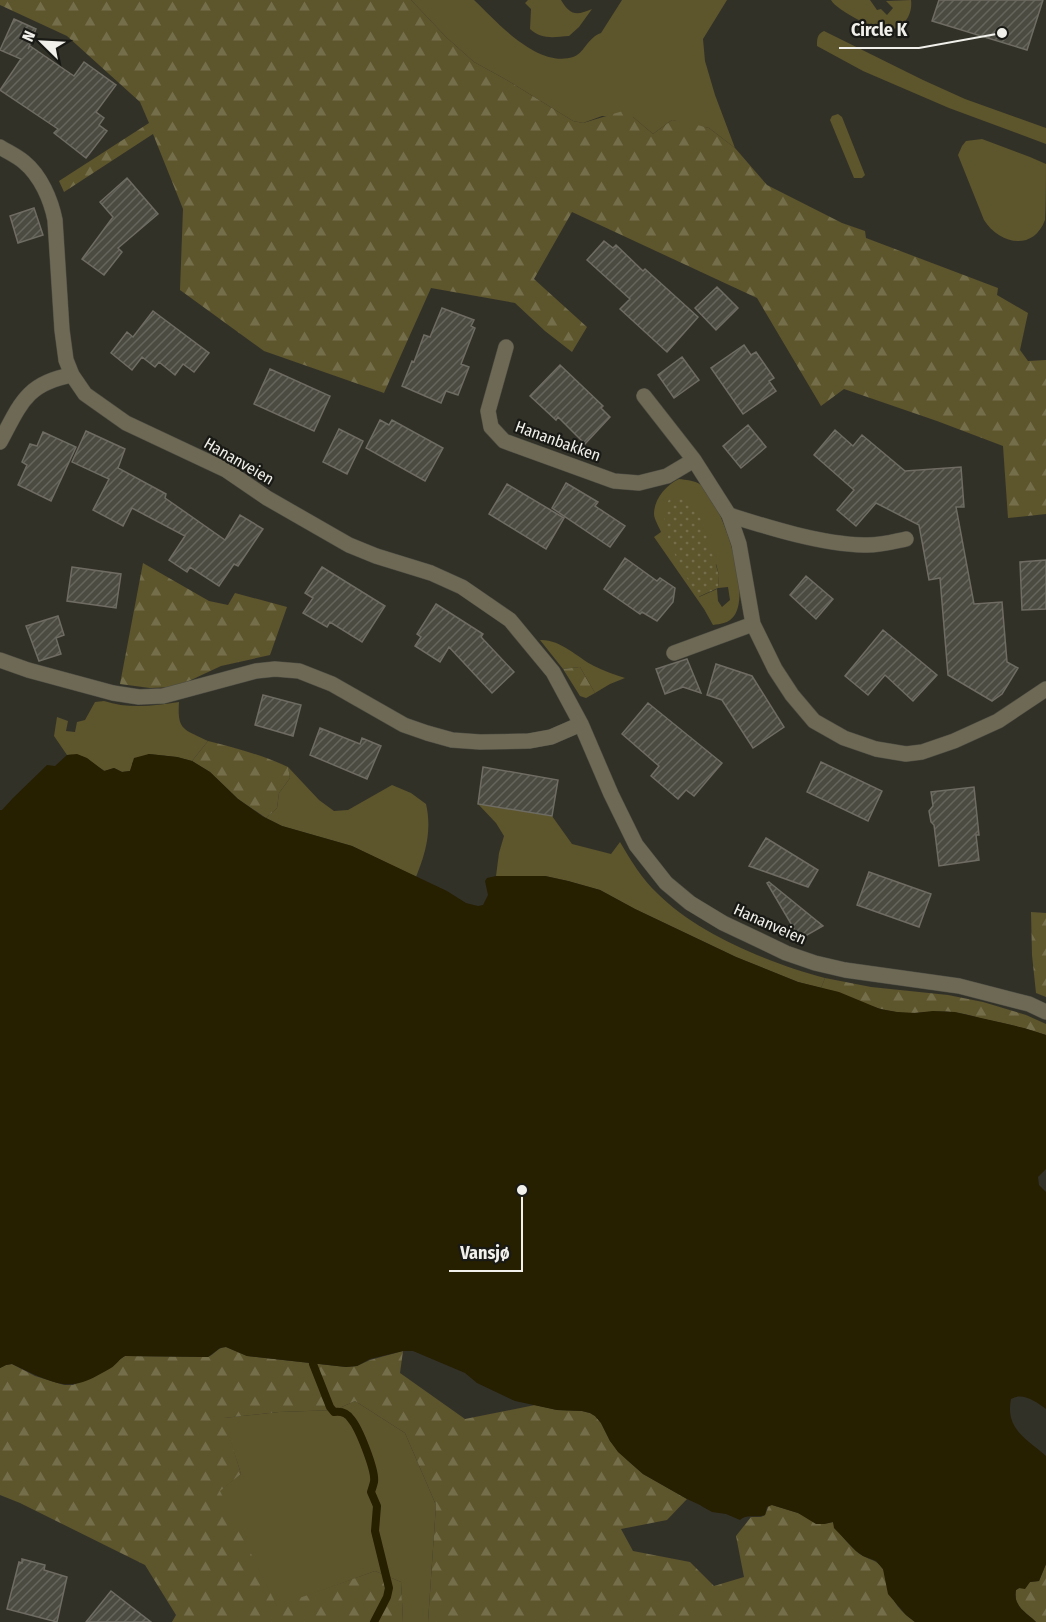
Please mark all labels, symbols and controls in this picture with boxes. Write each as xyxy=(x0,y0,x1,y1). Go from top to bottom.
north arrow xyxy=(12,12,72,72)
callout: Circle K xyxy=(839,12,919,48)
text: Circle K xyxy=(851,19,908,41)
text: N xyxy=(18,28,39,44)
street label: Hananbakken xyxy=(513,417,603,465)
street label: Hananveien xyxy=(201,433,277,489)
street label: Hananveien xyxy=(731,900,809,948)
callout: Vansjø xyxy=(449,1235,522,1271)
text: Vansjø xyxy=(459,1242,510,1264)

